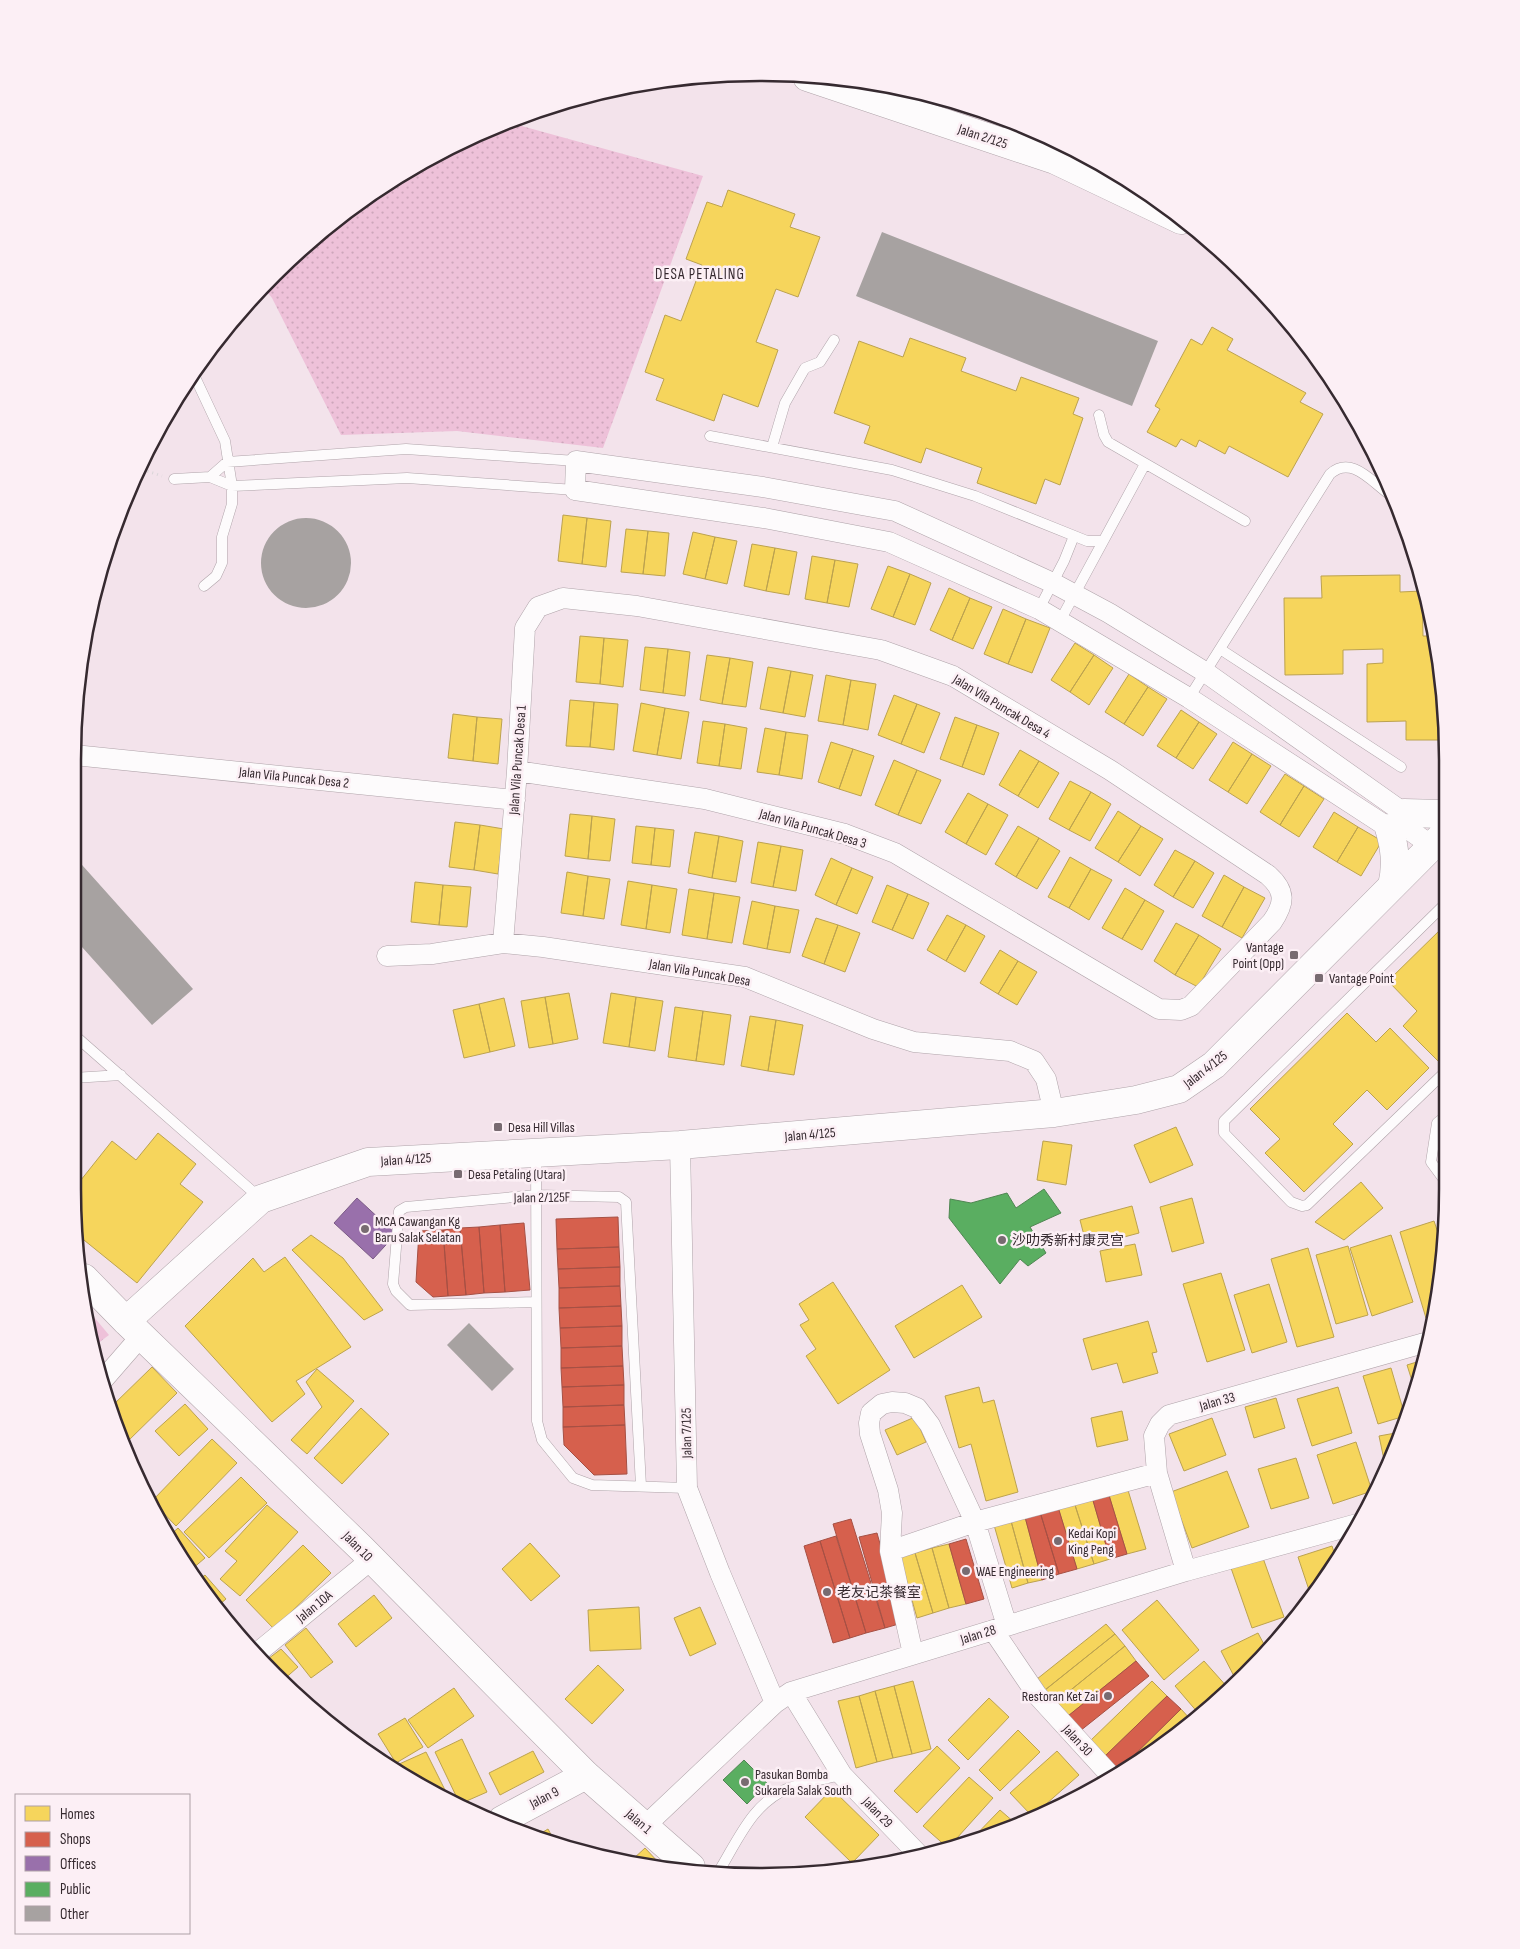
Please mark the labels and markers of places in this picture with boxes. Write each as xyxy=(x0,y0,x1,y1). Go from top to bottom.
place label: Vantage Point (Opp) xyxy=(1233,939,1284,972)
marker: Vantage Point (Opp) xyxy=(1288,949,1300,961)
place label: Vantage Point xyxy=(1329,970,1394,987)
marker: Vantage Point xyxy=(1313,972,1325,984)
place label: Desa Hill Villas xyxy=(508,1119,575,1136)
marker: Desa Hill Villas xyxy=(492,1121,504,1133)
place label: Desa Petaling (Utara) xyxy=(468,1166,565,1183)
marker: Desa Petaling (Utara) xyxy=(452,1168,464,1180)
place label: MCA Cawangan Kg Baru Salak Selatan xyxy=(375,1213,461,1246)
marker: MCA Cawangan Kg Baru Salak Selatan xyxy=(359,1223,371,1235)
place label: 沙叻秀新村康灵宫 xyxy=(1012,1232,1124,1249)
marker: 沙叻秀新村康灵宫 xyxy=(996,1234,1008,1246)
place label: Kedai Kopi King Peng xyxy=(1068,1525,1116,1558)
marker: Kedai Kopi King Peng xyxy=(1052,1535,1064,1547)
place label: WAE Engineering xyxy=(976,1563,1055,1580)
marker: WAE Engineering xyxy=(960,1565,972,1577)
place label: 老友记茶餐室 xyxy=(837,1584,921,1601)
marker: 老友记茶餐室 xyxy=(821,1586,833,1598)
place label: Restoran Ket Zai xyxy=(1022,1688,1098,1705)
marker: Restoran Ket Zai xyxy=(1102,1690,1114,1702)
place label: Pasukan Bomba Sukarela Salak South xyxy=(755,1766,852,1799)
marker: Pasukan Bomba Sukarela Salak South xyxy=(739,1776,751,1788)

